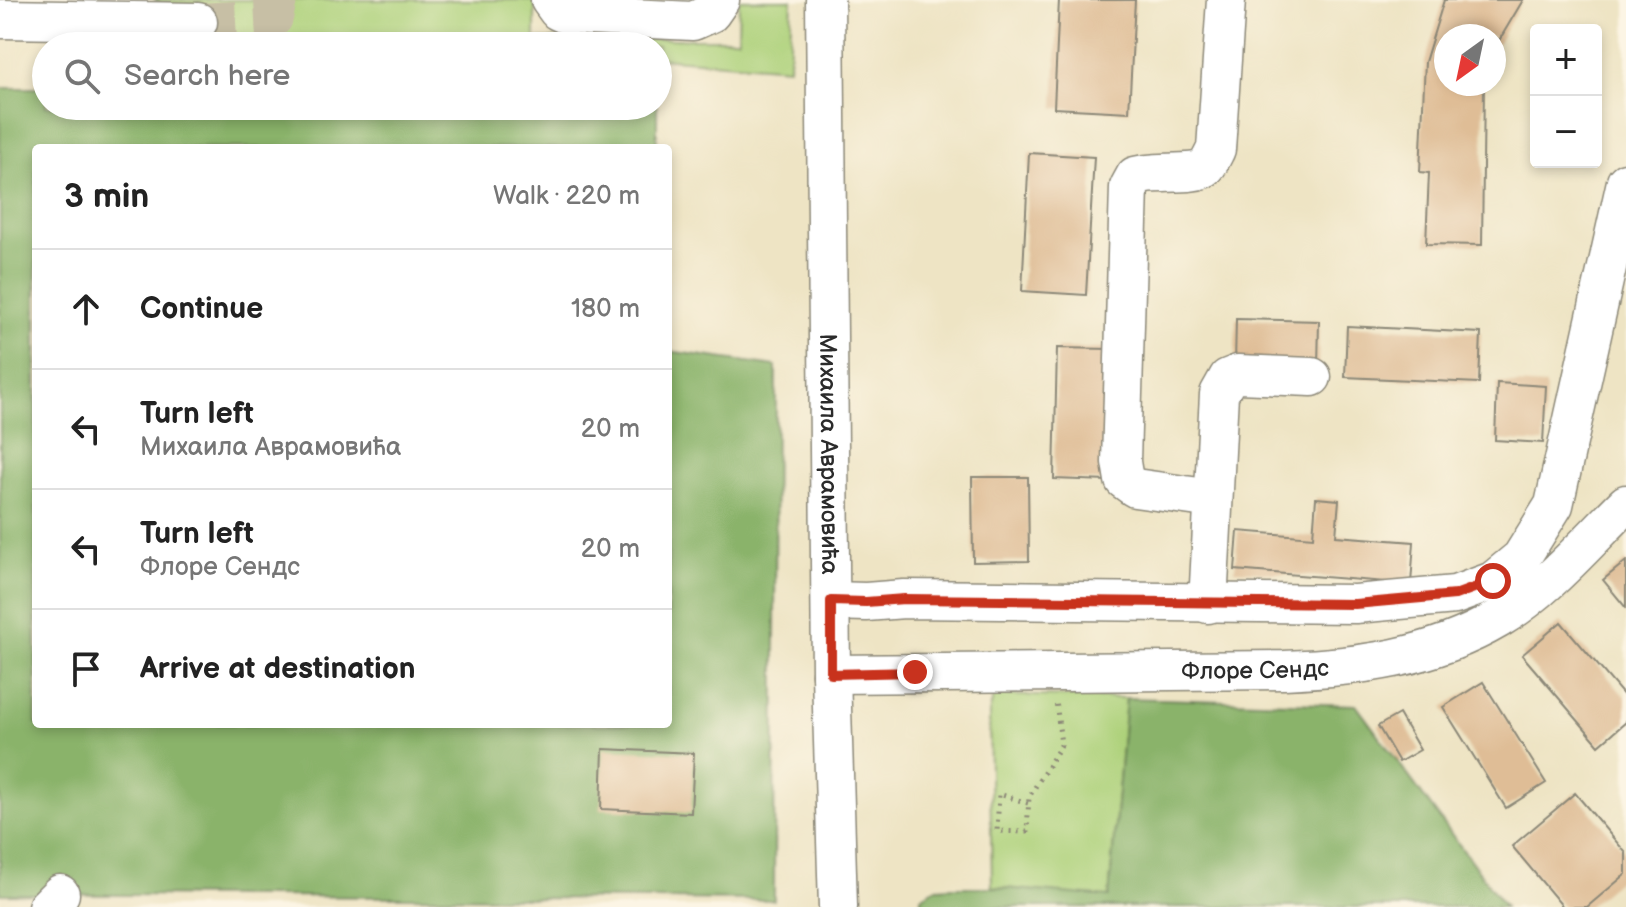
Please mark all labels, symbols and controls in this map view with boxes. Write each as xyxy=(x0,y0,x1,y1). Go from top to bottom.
north arrow xyxy=(1434,24,1506,96)
map controls xyxy=(1530,24,1602,168)
button: + xyxy=(1530,24,1602,96)
search box xyxy=(32,32,672,120)
icon: search xyxy=(60,54,104,98)
text: Search here xyxy=(124,58,290,94)
button: − xyxy=(1530,96,1602,168)
text: 3 min xyxy=(64,176,149,217)
text: Walk · 220 m xyxy=(493,181,640,212)
icon: ahead xyxy=(64,287,108,331)
text: Continue xyxy=(140,291,263,327)
text: 180 m xyxy=(571,294,640,325)
street label: Михаила Аврамовића xyxy=(813,333,844,575)
text: Turn left xyxy=(140,396,254,432)
icon: left xyxy=(64,407,108,451)
text: 20 m xyxy=(581,414,640,445)
text: Михаила Аврамовића xyxy=(140,432,401,463)
text: Turn left xyxy=(140,516,254,552)
icon: left xyxy=(64,527,108,571)
text: 20 m xyxy=(581,534,640,565)
text: Флоре Сендс xyxy=(140,552,300,583)
route start xyxy=(1475,563,1511,599)
icon: arrive xyxy=(64,647,108,691)
text: Arrive at destination xyxy=(140,651,416,687)
street label: Флоре Сендс xyxy=(1181,653,1330,686)
route end xyxy=(897,654,933,690)

